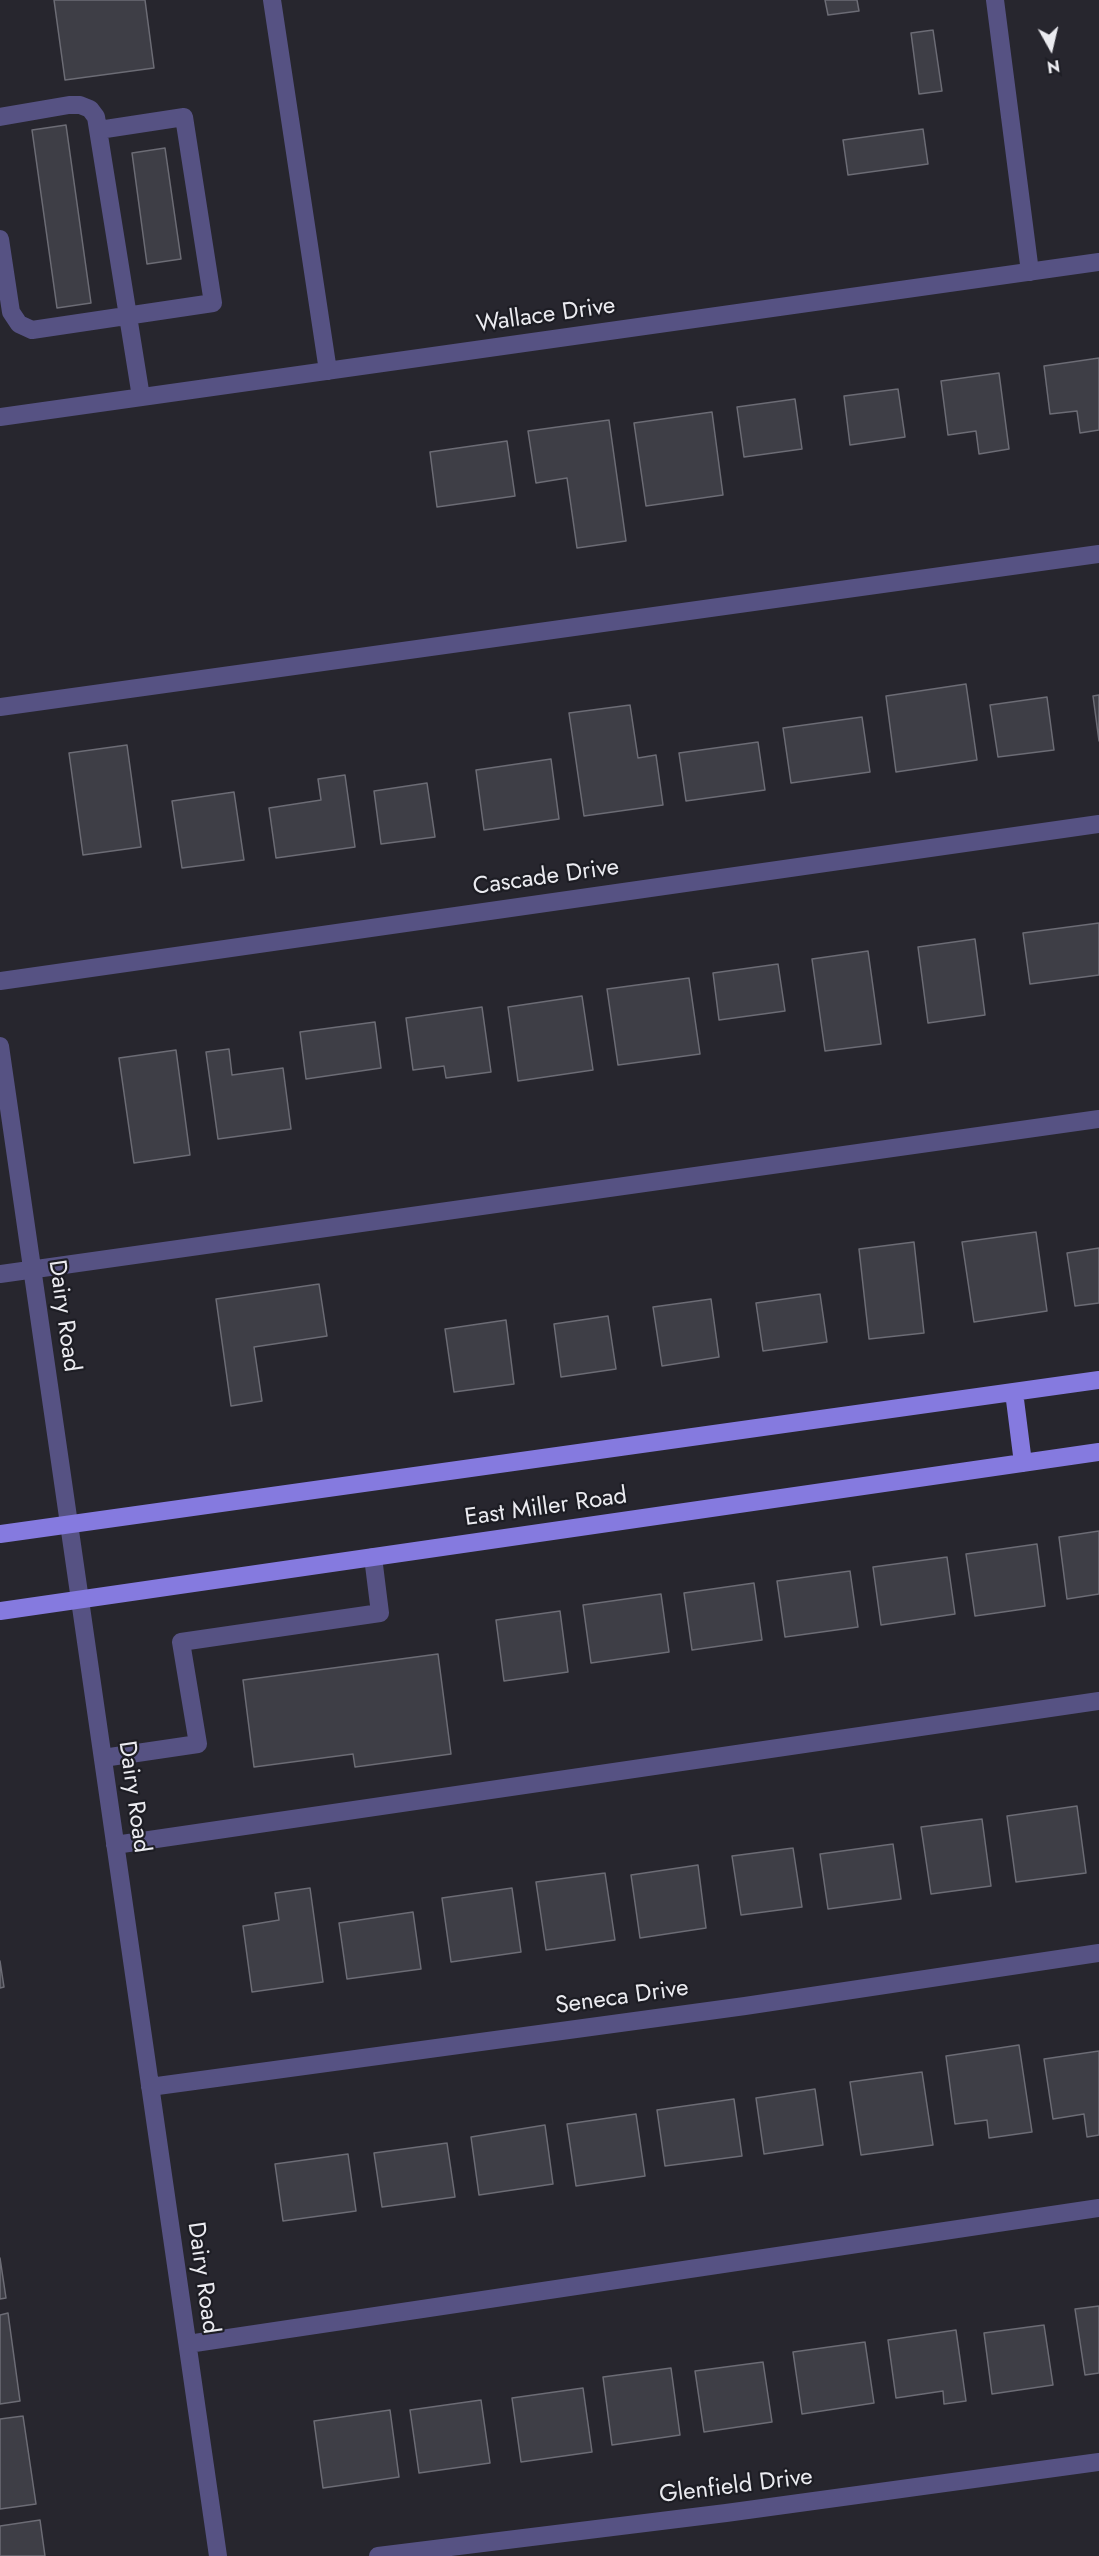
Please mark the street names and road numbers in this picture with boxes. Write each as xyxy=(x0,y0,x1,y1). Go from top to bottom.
street label: Wallace Drive xyxy=(475,292,617,340)
street label: Cascade Drive xyxy=(471,853,621,903)
street label: Dairy Road xyxy=(41,1258,85,1374)
street label: East Miller Road xyxy=(463,1482,629,1534)
street label: Dairy Road xyxy=(111,1739,155,1855)
street label: Seneca Drive xyxy=(554,1974,690,2022)
street label: Dairy Road xyxy=(180,2220,224,2336)
street label: Glenfield Drive xyxy=(658,2463,814,2511)

